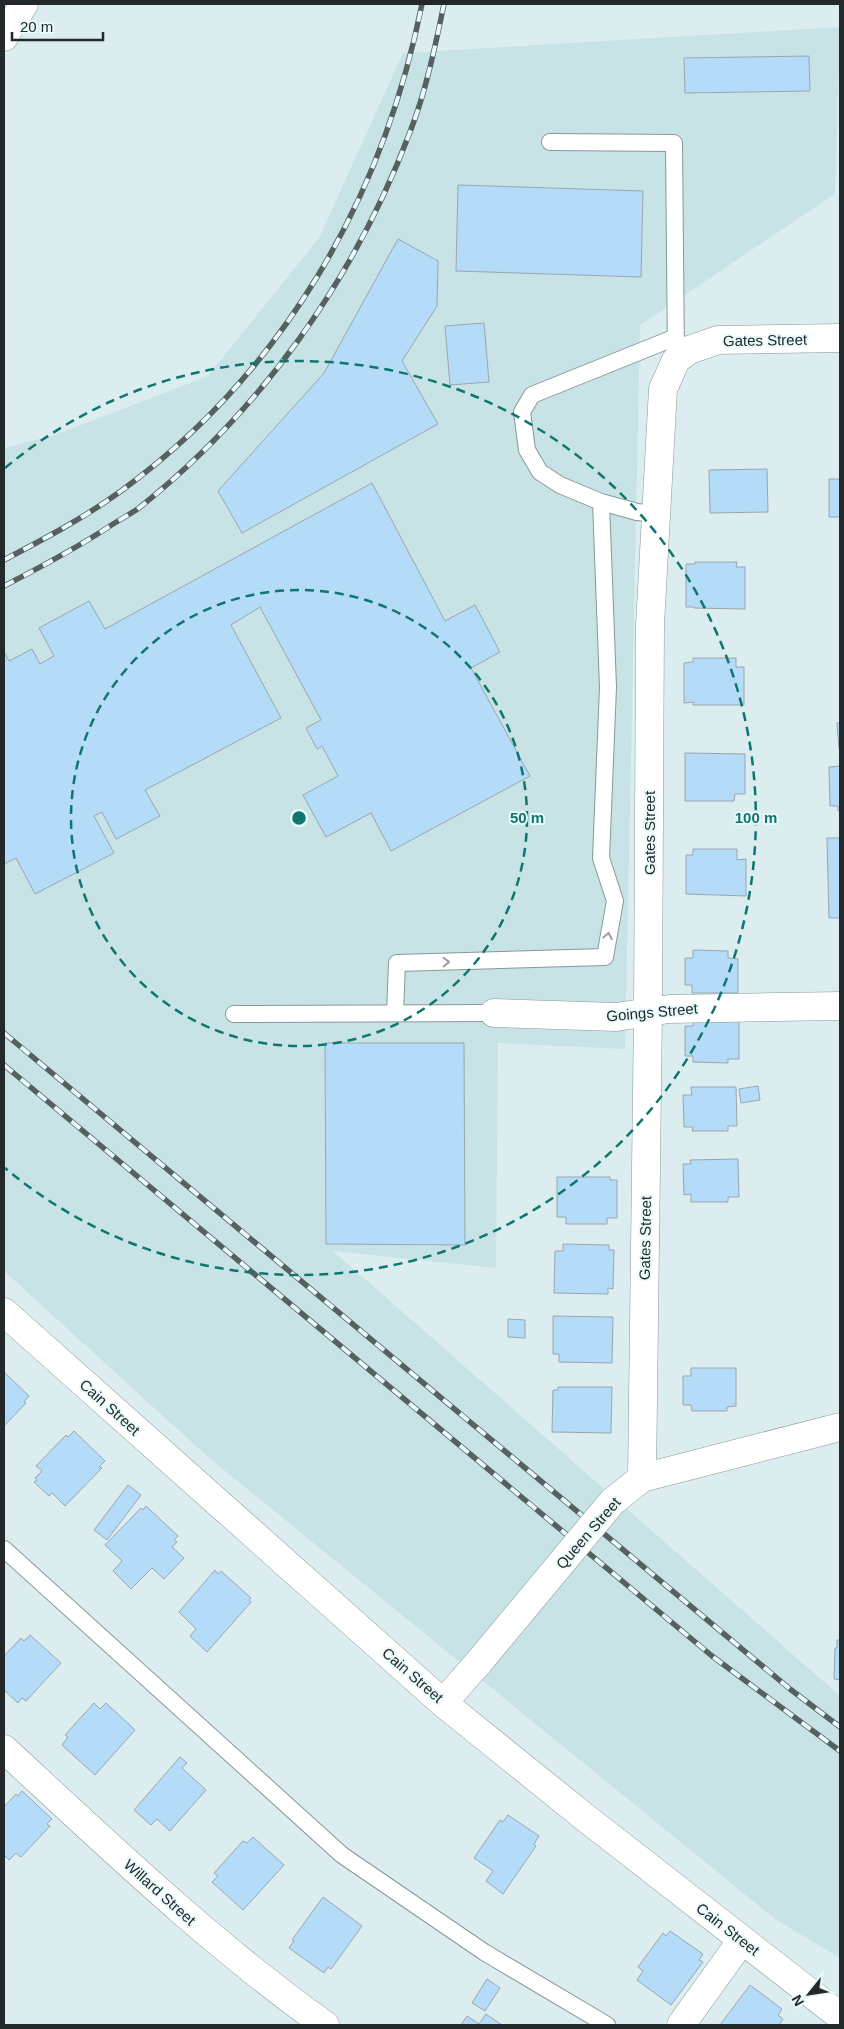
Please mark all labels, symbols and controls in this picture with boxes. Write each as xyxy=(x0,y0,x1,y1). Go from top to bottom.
scale bar xyxy=(12,10,104,42)
text: 20 m xyxy=(20,18,53,35)
street label: Gates Street xyxy=(723,331,808,349)
street label: Gates Street xyxy=(641,790,658,875)
centre of rings xyxy=(290,809,308,827)
text: 50 m xyxy=(510,809,544,826)
text: 100 m xyxy=(735,809,777,826)
one-way arrow xyxy=(603,932,613,941)
one-way arrow xyxy=(442,956,450,967)
street label: Goings Street xyxy=(606,999,699,1024)
street label: Gates Street xyxy=(636,1195,654,1280)
street label: Cain Street xyxy=(76,1376,144,1439)
street label: Queen Street xyxy=(552,1493,624,1572)
street label: Cain Street xyxy=(379,1644,448,1707)
street label: Willard Street xyxy=(121,1856,200,1929)
street label: Cain Street xyxy=(693,1899,763,1959)
north arrow xyxy=(784,1969,834,2019)
text: N xyxy=(788,1992,807,2009)

